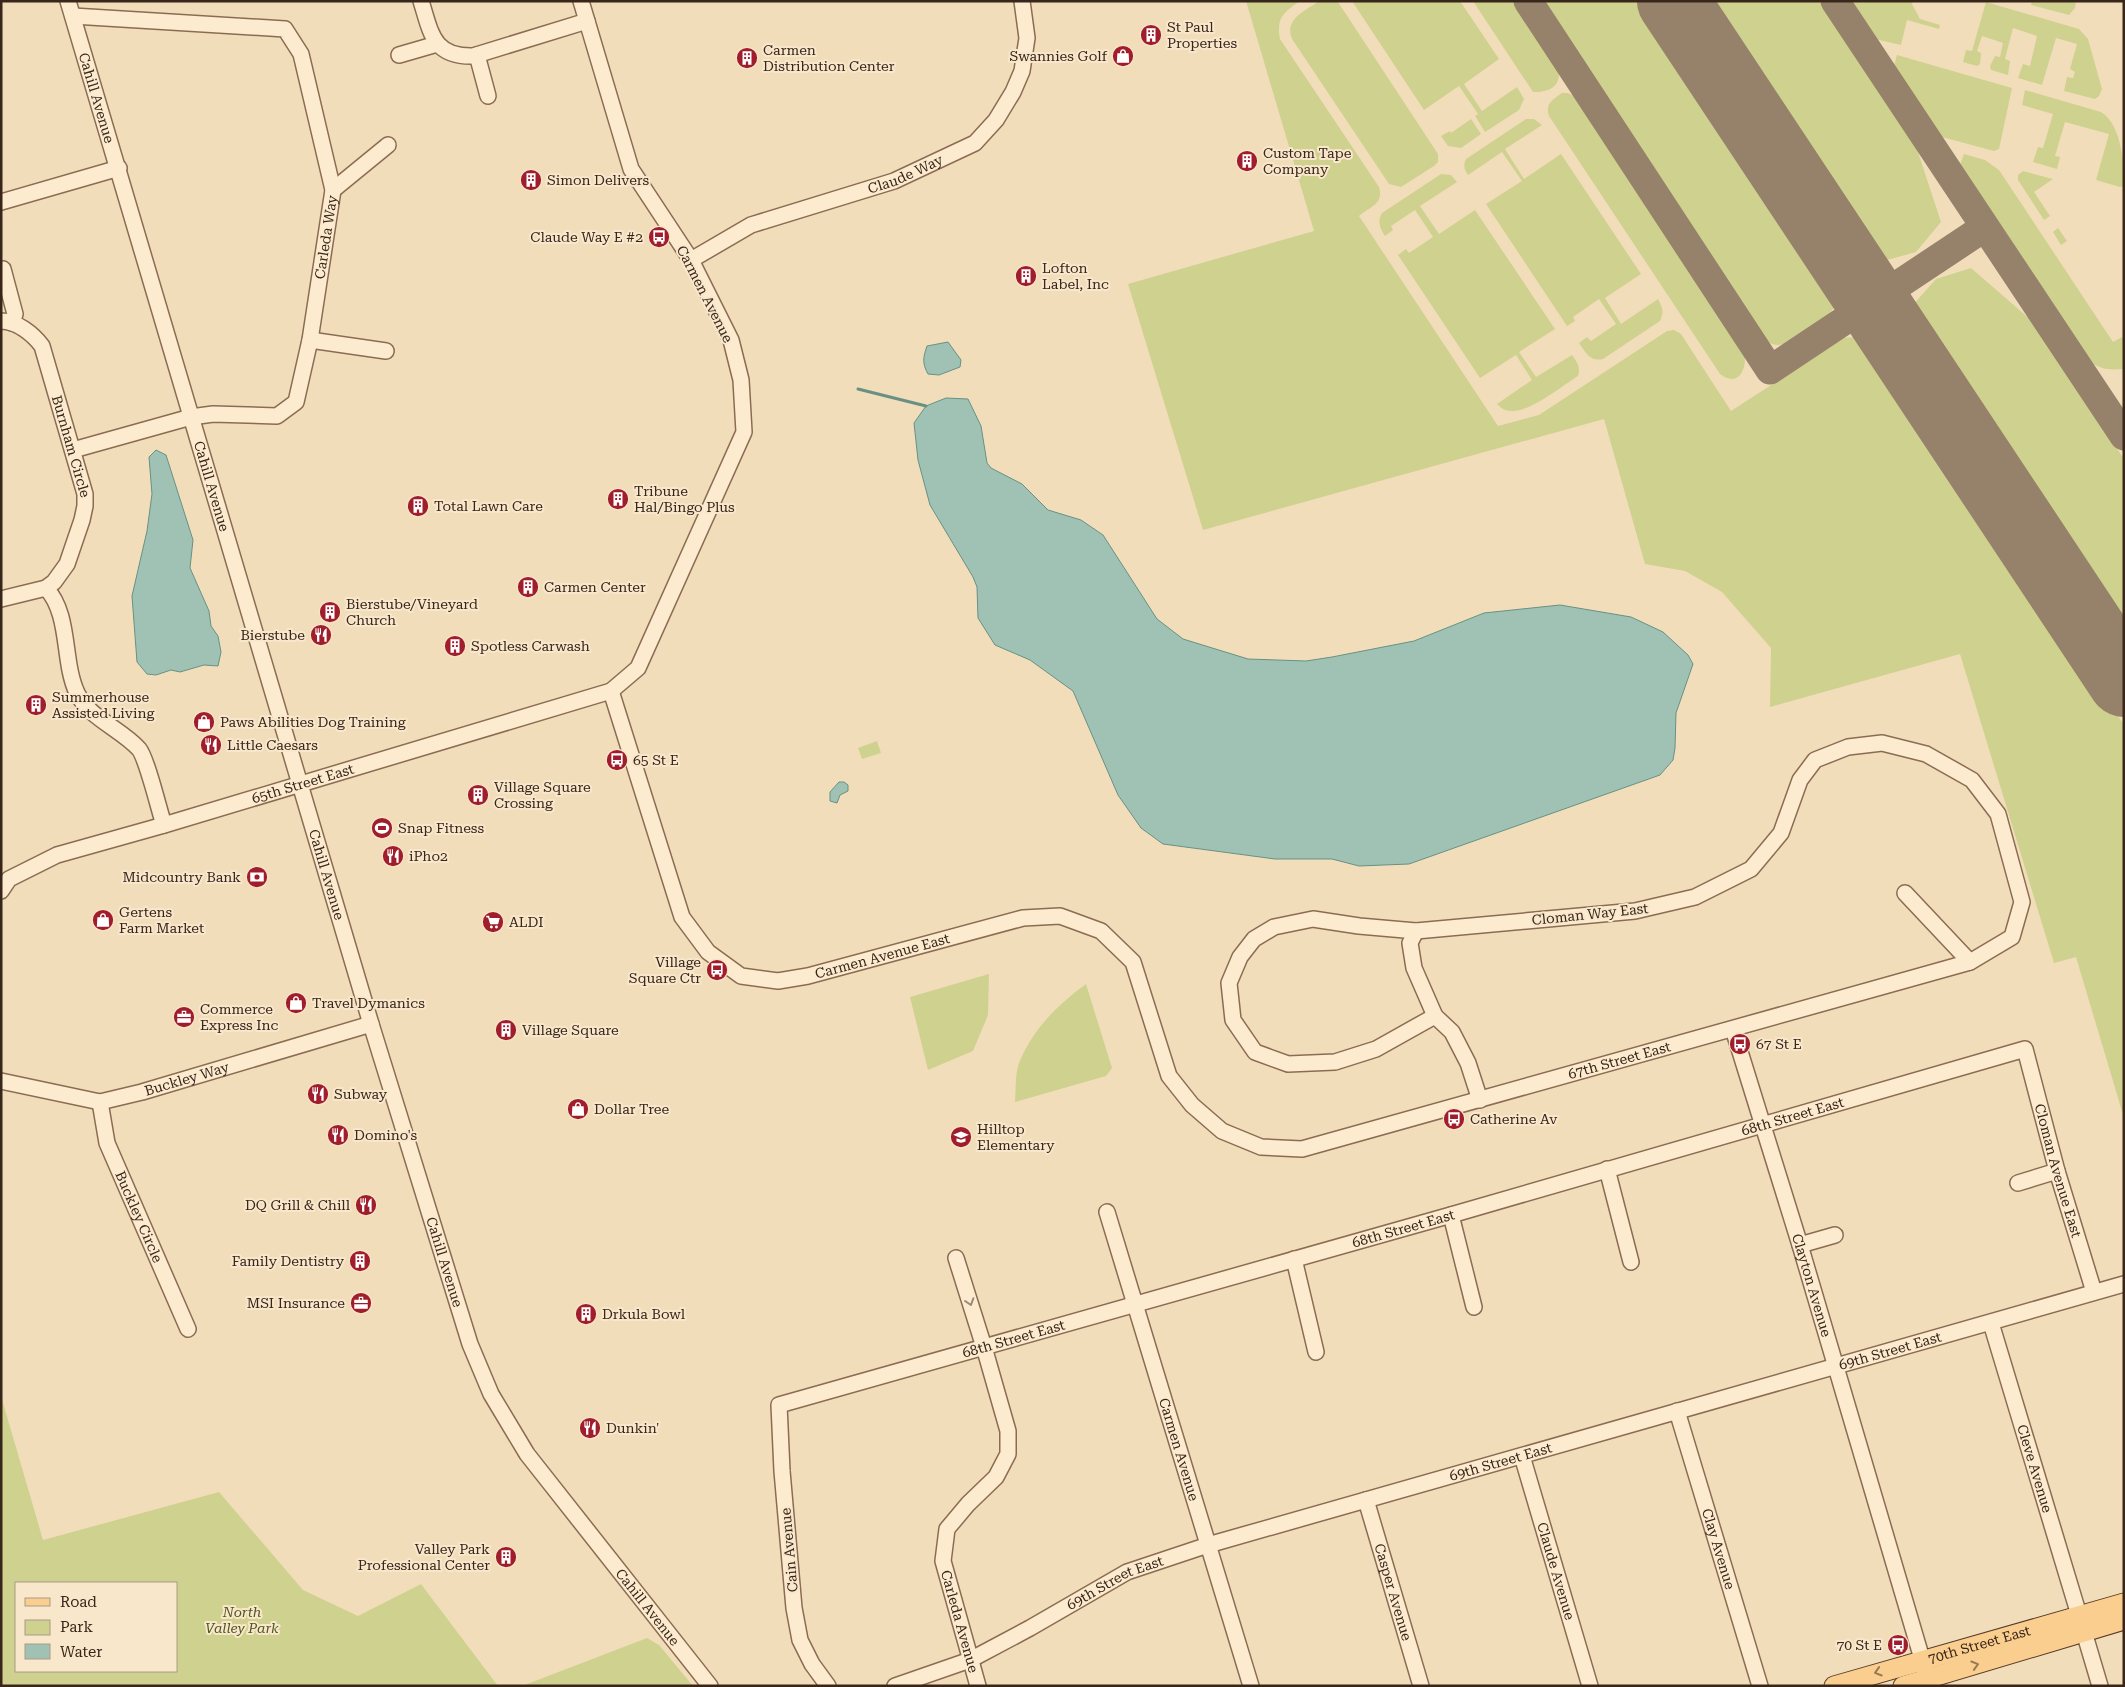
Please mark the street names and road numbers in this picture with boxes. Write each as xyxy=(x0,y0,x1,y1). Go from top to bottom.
street label: Cahill Avenue xyxy=(76,51,118,145)
street label: Claude Way xyxy=(866,151,946,197)
street label: Carleda Way xyxy=(311,193,340,280)
street label: Carmen Avenue xyxy=(674,243,736,345)
street label: Burnham Circle xyxy=(49,393,94,500)
street label: Cahill Avenue xyxy=(191,439,233,534)
street label: 65th Street East xyxy=(250,761,356,806)
street label: Cahill Avenue xyxy=(306,827,348,922)
street label: Cloman Way East xyxy=(1531,900,1649,928)
street label: Carmen Avenue East xyxy=(813,930,951,982)
street label: 67th Street East xyxy=(1566,1038,1672,1082)
street label: Buckley Way xyxy=(143,1058,231,1099)
street label: 68th Street East xyxy=(1739,1094,1846,1139)
street label: Cloman Avenue East xyxy=(2032,1102,2085,1239)
street label: Buckley Circle xyxy=(112,1169,166,1265)
street label: 68th Street East xyxy=(1350,1206,1456,1251)
street label: Cahill Avenue xyxy=(423,1215,466,1309)
street label: Clayton Avenue xyxy=(1789,1232,1835,1339)
street label: 68th Street East xyxy=(961,1317,1067,1361)
street label: 69th Street East xyxy=(1837,1328,1943,1373)
street label: Carmen Avenue xyxy=(1156,1396,1202,1503)
street label: Cleve Avenue xyxy=(2014,1423,2056,1515)
street label: 69th Street East xyxy=(1448,1439,1554,1484)
street label: Clay Avenue xyxy=(1699,1506,1738,1592)
street label: Cain Avenue xyxy=(777,1507,801,1593)
street label: Claude Avenue xyxy=(1534,1520,1578,1622)
street label: Casper Avenue xyxy=(1371,1542,1415,1643)
street label: 69th Street East xyxy=(1064,1553,1165,1613)
street label: Cahill Avenue xyxy=(612,1565,683,1649)
street label: Carleda Avenue xyxy=(938,1568,982,1675)
street label: 70th Street East xyxy=(1926,1622,2032,1667)

